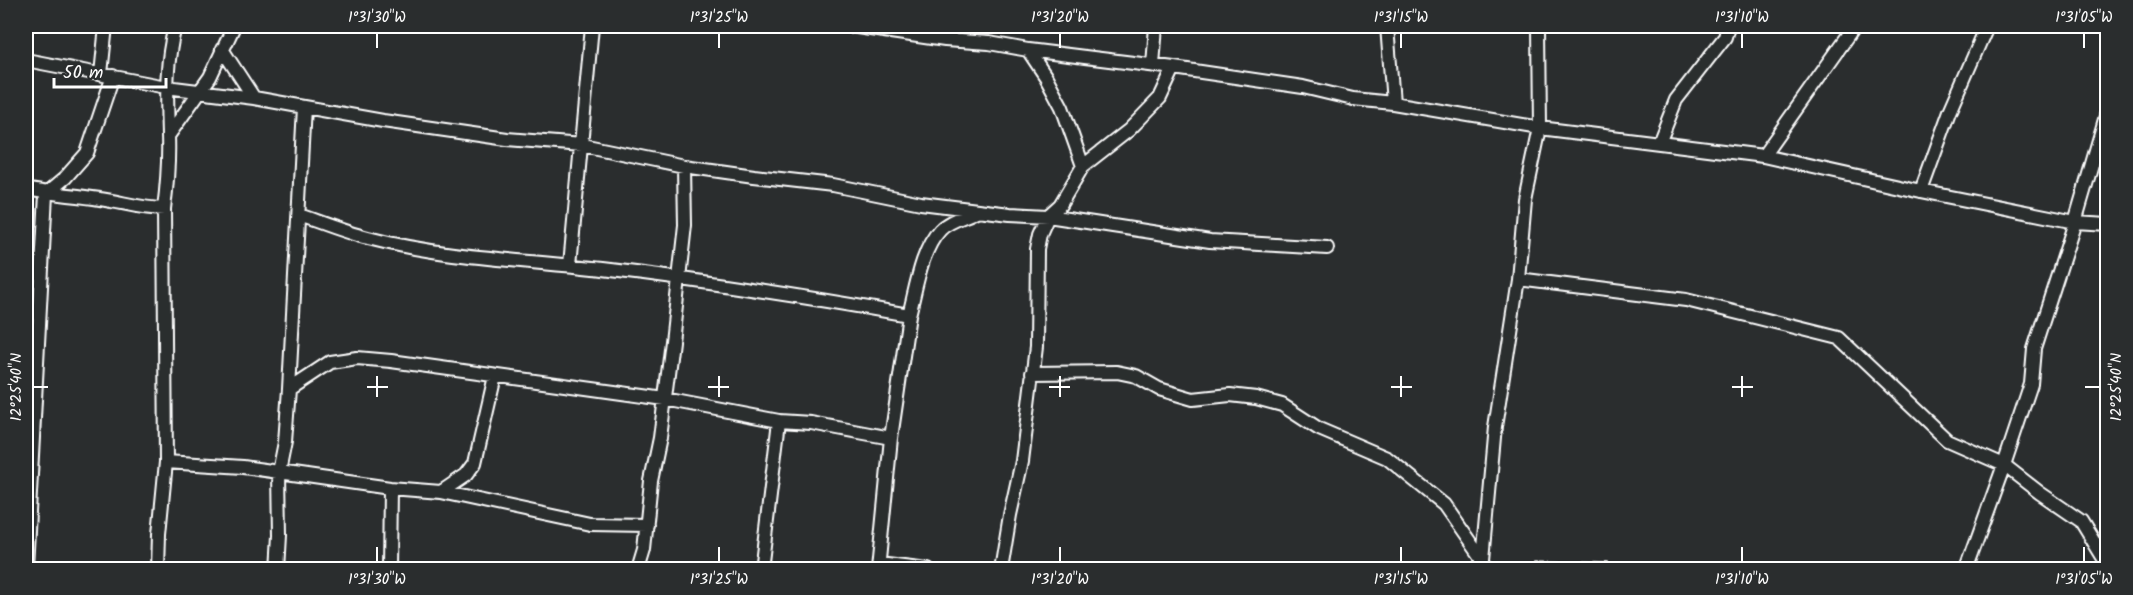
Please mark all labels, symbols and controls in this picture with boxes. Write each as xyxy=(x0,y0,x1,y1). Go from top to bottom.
text: 1°31'30"W xyxy=(348,6,406,30)
text: 1°31'25"W xyxy=(690,6,749,30)
text: 1°31'20"W xyxy=(1031,6,1089,30)
text: 1°31'15"W xyxy=(1374,6,1429,30)
text: 1°31'10"W xyxy=(1715,6,1769,30)
text: 1°31'05"W xyxy=(2055,6,2113,30)
scale bar xyxy=(54,51,166,89)
text: 50 m xyxy=(63,59,103,88)
text: 12°25'40"N xyxy=(5,353,29,421)
text: 12°25'40"N xyxy=(2105,353,2129,421)
text: 1°31'30"W xyxy=(348,568,406,592)
text: 1°31'25"W xyxy=(690,568,749,592)
text: 1°31'20"W xyxy=(1031,568,1089,592)
text: 1°31'15"W xyxy=(1374,568,1429,592)
text: 1°31'10"W xyxy=(1715,568,1769,592)
text: 1°31'05"W xyxy=(2055,568,2113,592)

